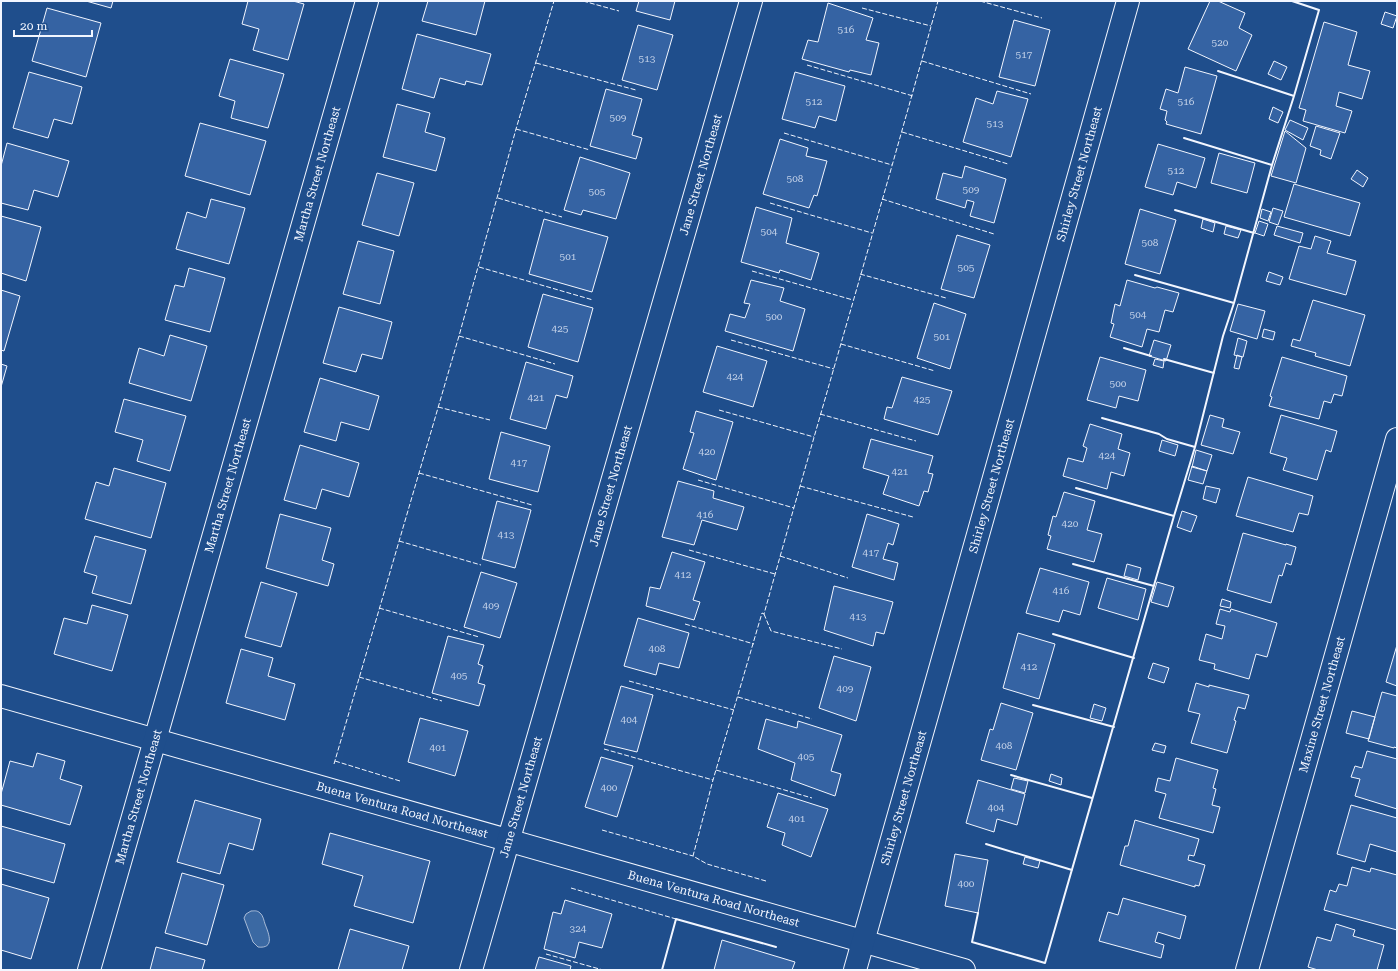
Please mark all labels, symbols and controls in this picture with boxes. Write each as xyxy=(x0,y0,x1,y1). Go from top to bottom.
scale bar xyxy=(14,12,92,38)
text: 20 m xyxy=(20,19,47,33)
house number: 516 xyxy=(838,24,855,35)
house number: 520 xyxy=(1212,37,1229,48)
house number: 517 xyxy=(1016,49,1033,60)
house number: 513 xyxy=(639,53,656,64)
house number: 512 xyxy=(806,96,823,107)
house number: 516 xyxy=(1178,96,1195,107)
street label: Martha Street Northeast xyxy=(291,105,343,243)
street label: Shirley Street Northeast xyxy=(1054,105,1105,243)
house number: 509 xyxy=(610,112,627,123)
street label: Jane Street Northeast xyxy=(677,112,725,237)
house number: 513 xyxy=(987,118,1004,129)
house number: 512 xyxy=(1168,165,1185,176)
house number: 508 xyxy=(787,173,804,184)
house number: 509 xyxy=(963,184,980,195)
house number: 505 xyxy=(589,186,606,197)
house number: 504 xyxy=(761,226,778,237)
house number: 508 xyxy=(1142,237,1159,248)
house number: 501 xyxy=(560,251,577,262)
house number: 505 xyxy=(958,262,975,273)
house number: 504 xyxy=(1130,309,1147,320)
house number: 500 xyxy=(766,311,783,322)
house number: 425 xyxy=(552,323,569,334)
house number: 501 xyxy=(934,331,951,342)
house number: 424 xyxy=(727,371,744,382)
house number: 500 xyxy=(1110,378,1127,389)
house number: 421 xyxy=(528,392,545,403)
house number: 425 xyxy=(914,394,931,405)
street label: Martha Street Northeast xyxy=(202,416,254,555)
street label: Shirley Street Northeast xyxy=(966,416,1017,555)
street label: Jane Street Northeast xyxy=(587,423,635,548)
house number: 420 xyxy=(699,446,716,457)
house number: 424 xyxy=(1099,450,1116,461)
house number: 417 xyxy=(511,457,528,468)
house number: 421 xyxy=(892,466,909,477)
house number: 416 xyxy=(697,509,714,520)
house number: 420 xyxy=(1062,518,1079,529)
house number: 413 xyxy=(498,529,515,540)
house number: 417 xyxy=(863,547,880,558)
house number: 412 xyxy=(675,569,692,580)
house number: 416 xyxy=(1053,585,1070,596)
house number: 409 xyxy=(483,600,500,611)
house number: 413 xyxy=(850,611,867,622)
street label: Maxine Street Northeast xyxy=(1296,634,1348,774)
house number: 408 xyxy=(649,643,666,654)
house number: 412 xyxy=(1021,661,1038,672)
house number: 405 xyxy=(451,670,468,681)
house number: 409 xyxy=(837,683,854,694)
house number: 404 xyxy=(621,714,638,725)
street label: Martha Street Northeast xyxy=(113,727,165,866)
street label: Shirley Street Northeast xyxy=(878,728,930,867)
street label: Jane Street Northeast xyxy=(497,734,545,859)
house number: 408 xyxy=(996,740,1013,751)
house number: 401 xyxy=(430,742,447,753)
house number: 405 xyxy=(798,751,815,762)
street label: Buena Ventura Road Northeast xyxy=(315,779,490,841)
house number: 400 xyxy=(601,782,618,793)
house number: 404 xyxy=(988,802,1005,813)
house number: 401 xyxy=(789,813,806,824)
street label: Buena Ventura Road Northeast xyxy=(626,868,802,930)
house number: 400 xyxy=(958,878,975,889)
house number: 324 xyxy=(570,923,587,934)

